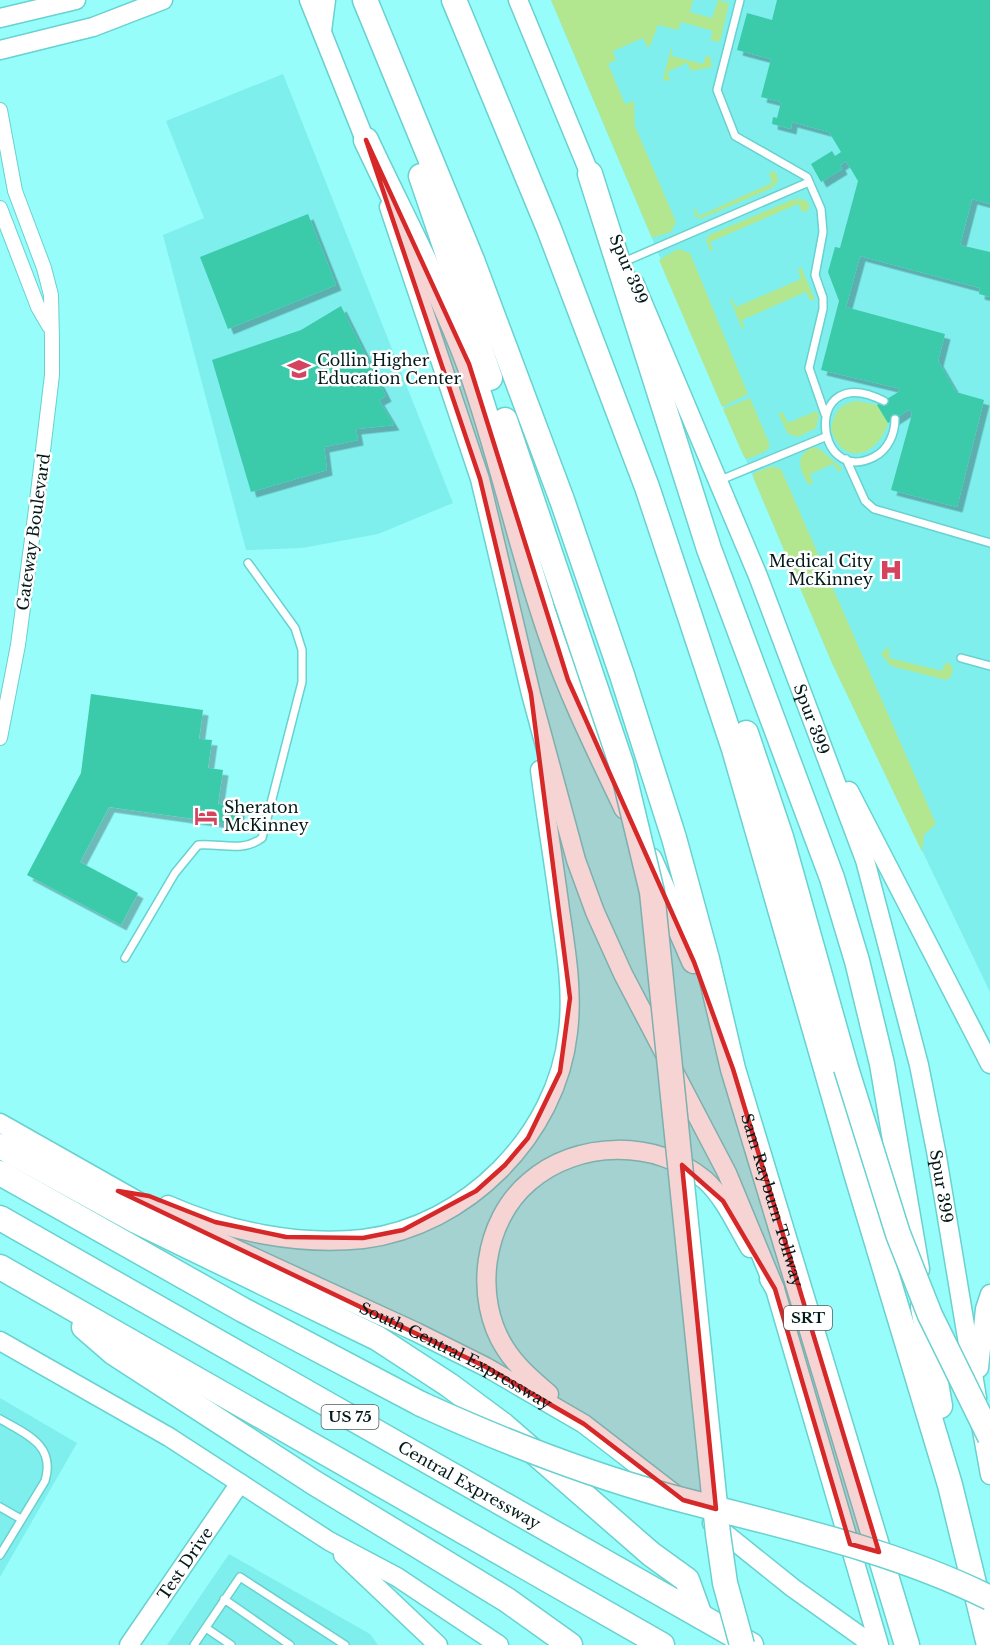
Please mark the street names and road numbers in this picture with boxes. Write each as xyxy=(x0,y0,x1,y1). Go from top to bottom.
street label: Spur 399 xyxy=(605,231,653,307)
street label: Gateway Boulevard xyxy=(12,452,54,612)
street label: Spur 399 xyxy=(789,681,834,757)
street label: Sam Rayburn Tollway xyxy=(737,1111,808,1290)
street label: Spur 399 xyxy=(926,1148,958,1224)
street label: South Central Expressway xyxy=(356,1297,556,1414)
road number: SRT xyxy=(784,1306,832,1330)
road number: US 75 xyxy=(322,1405,378,1429)
street label: Central Expressway xyxy=(395,1436,545,1534)
street label: Test Drive xyxy=(153,1523,217,1604)

